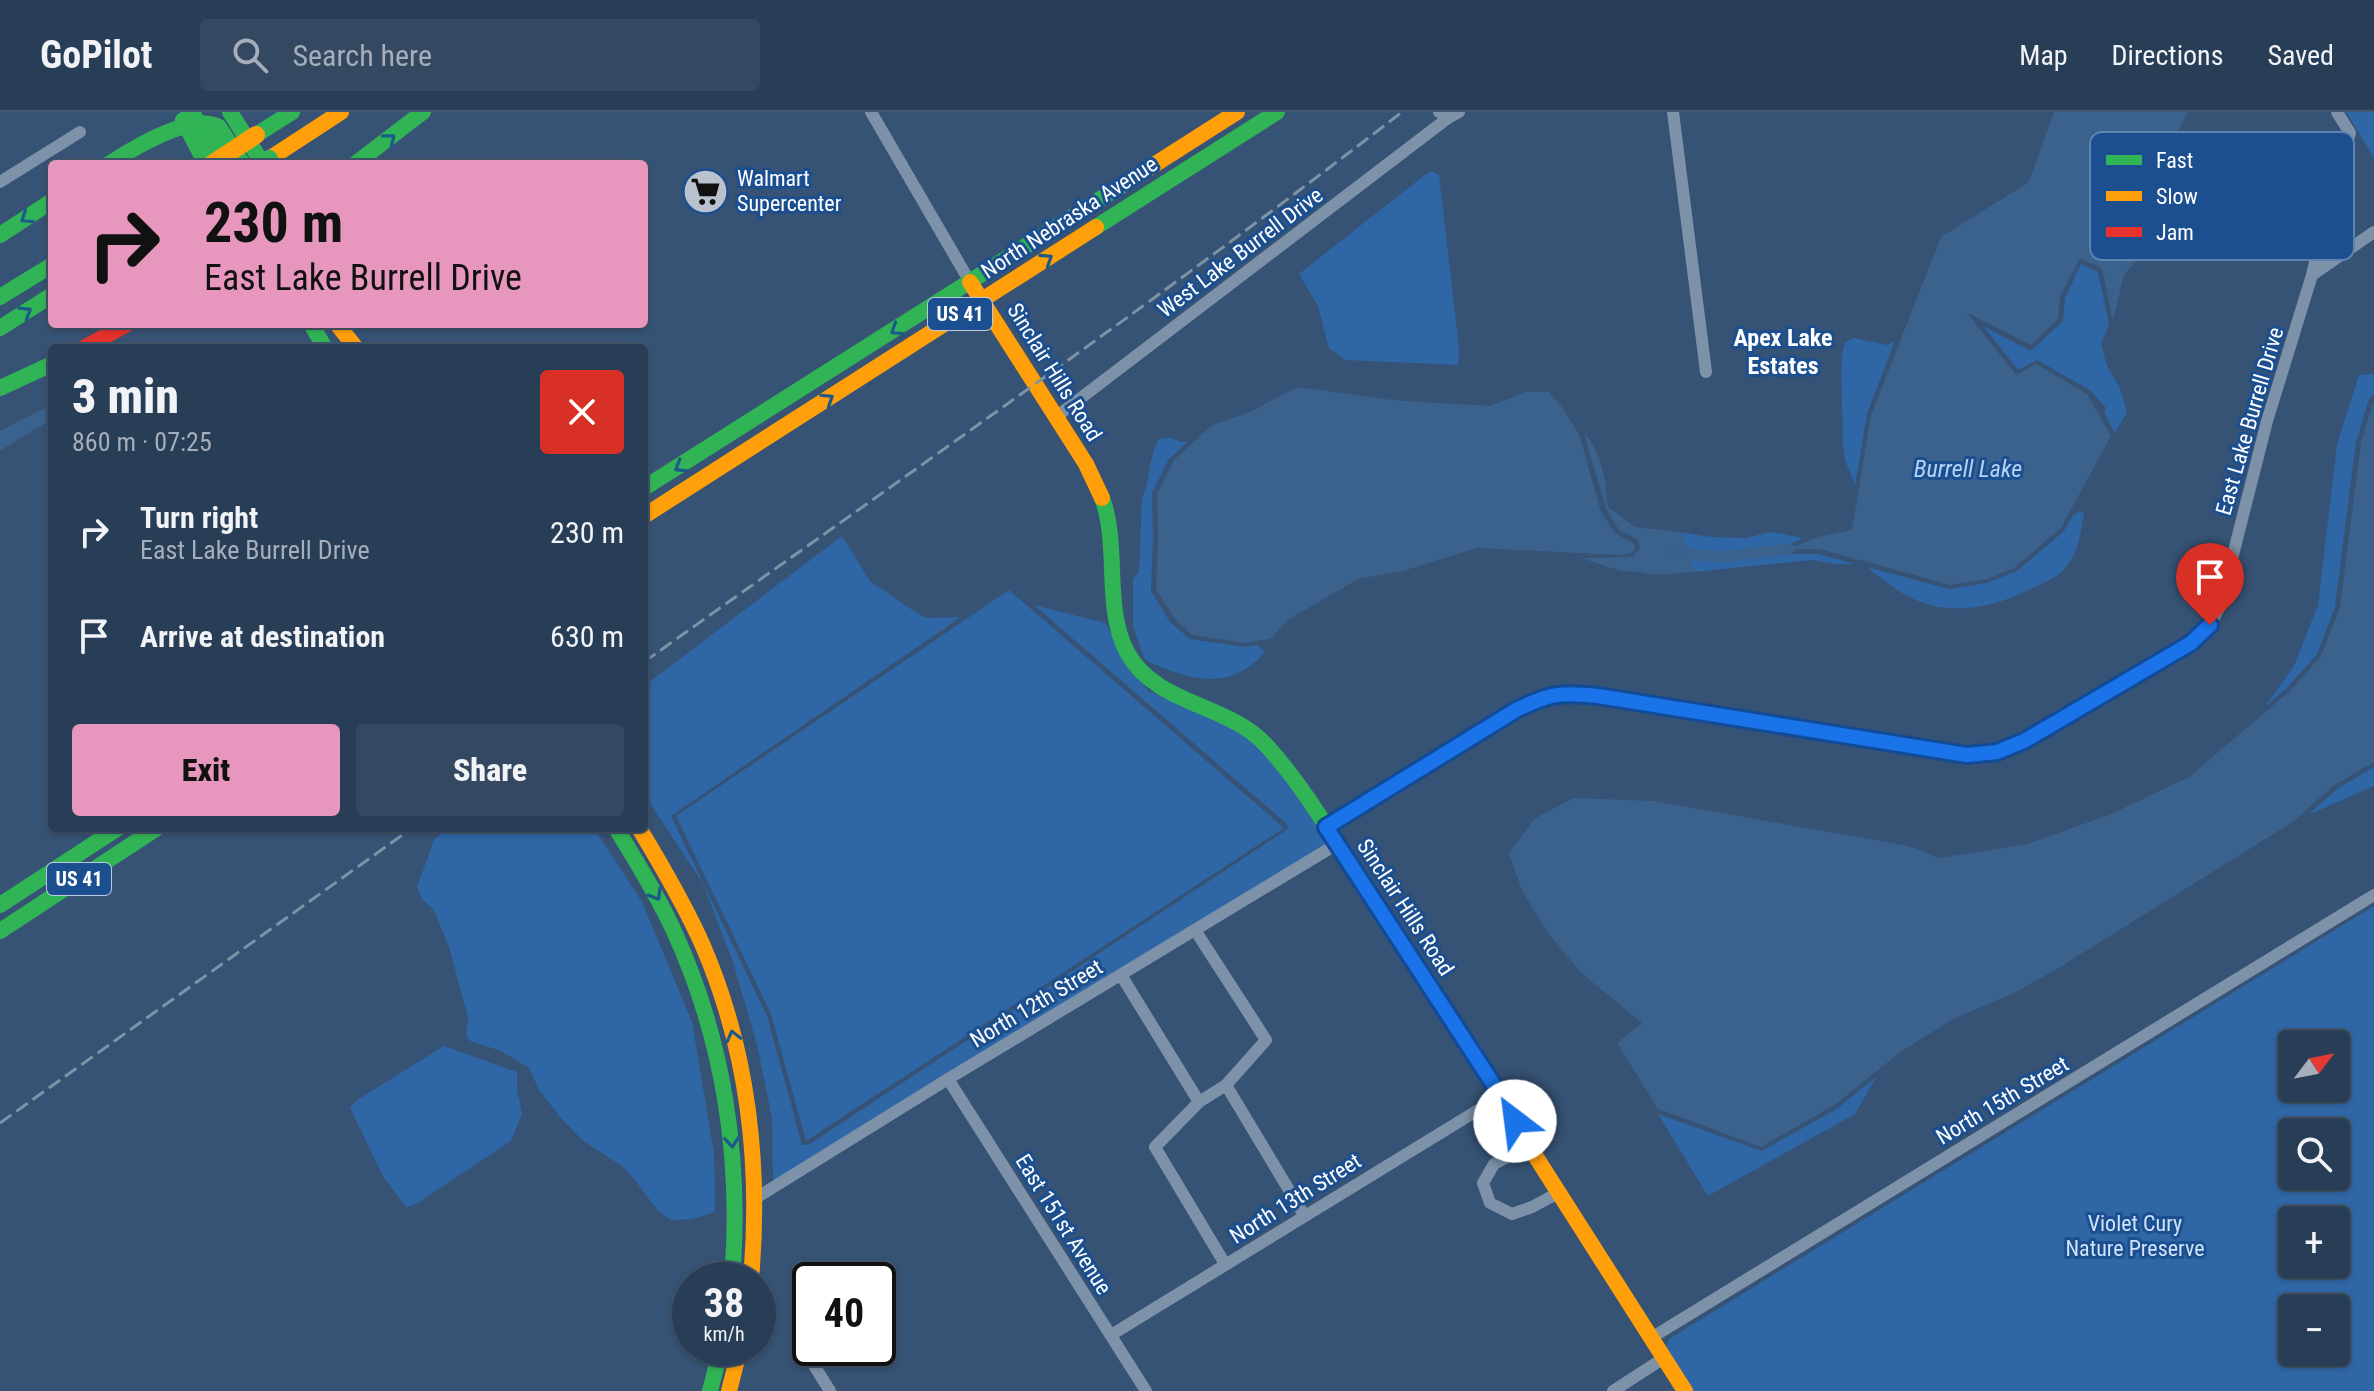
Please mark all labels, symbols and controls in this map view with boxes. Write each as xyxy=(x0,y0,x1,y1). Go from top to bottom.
search box xyxy=(200,19,760,91)
text: GoPilot xyxy=(40,33,152,77)
icon: search xyxy=(228,33,272,77)
text: Search here xyxy=(292,38,432,73)
text: Map xyxy=(2019,39,2068,72)
text: Directions xyxy=(2112,39,2223,72)
text: Saved xyxy=(2267,39,2334,72)
legend xyxy=(2090,132,2354,260)
one-way arrow xyxy=(381,134,395,148)
text: Fast xyxy=(2156,148,2193,173)
street label: North Nebraska Avenue xyxy=(977,151,1162,284)
place label: Walmart Supercenter xyxy=(737,166,842,216)
supermarket icon: Walmart Supercenter xyxy=(682,167,730,215)
street label: West Lake Burrell Drive xyxy=(1153,182,1328,322)
text: Slow xyxy=(2156,184,2198,209)
text: 230 m xyxy=(204,190,343,256)
icon: right xyxy=(72,192,176,296)
one-way arrow xyxy=(20,208,35,223)
text: Jam xyxy=(2156,220,2194,245)
one-way arrow xyxy=(1038,254,1053,269)
text: East Lake Burrell Drive xyxy=(204,257,522,299)
road number: US 41 xyxy=(928,298,992,330)
street label: Sinclair Hills Road xyxy=(1002,299,1107,446)
one-way arrow xyxy=(17,306,32,321)
one-way arrow xyxy=(890,320,905,335)
district label: Apex Lake Estates xyxy=(1733,324,1833,380)
street label: East Lake Burrell Drive xyxy=(2211,324,2288,518)
text: 3 min xyxy=(72,368,179,425)
button: close xyxy=(540,370,624,454)
one-way arrow xyxy=(819,393,833,408)
text: 860 m · 07:25 xyxy=(72,427,212,457)
water label: Burrell Lake xyxy=(1914,455,2022,483)
one-way arrow xyxy=(674,457,689,472)
text: Turn right xyxy=(140,500,258,535)
icon: right xyxy=(72,510,116,554)
text: 230 m xyxy=(550,515,624,550)
text: East Lake Burrell Drive xyxy=(140,535,370,565)
pin xyxy=(2176,543,2244,625)
icon: arrive xyxy=(2188,555,2232,599)
icon: arrive xyxy=(72,614,116,658)
text: Arrive at destination xyxy=(140,619,385,654)
text: 630 m xyxy=(550,619,624,654)
button: Exit xyxy=(72,724,340,816)
button: Share xyxy=(356,724,624,816)
street label: Sinclair Hills Road xyxy=(1352,834,1459,980)
road number: US 41 xyxy=(47,863,111,895)
one-way arrow xyxy=(646,886,662,901)
street label: North 12th Street xyxy=(966,954,1107,1053)
one-way arrow xyxy=(725,1030,742,1044)
north arrow xyxy=(2278,1030,2350,1102)
map controls xyxy=(2278,1030,2350,1366)
street label: North 15th Street xyxy=(1932,1051,2073,1150)
position arrow xyxy=(1473,1079,1557,1163)
button: search xyxy=(2278,1118,2350,1190)
one-way arrow xyxy=(723,1136,740,1149)
street label: North 13th Street xyxy=(1225,1148,1365,1249)
street label: East 151st Avenue xyxy=(1010,1150,1117,1299)
button: + xyxy=(2278,1206,2350,1278)
park label: Violet Cury Nature Preserve xyxy=(2065,1211,2205,1261)
speed limit sign: 40 xyxy=(792,1262,896,1366)
text: 38 xyxy=(704,1280,744,1327)
button: − xyxy=(2278,1294,2350,1366)
text: km/h xyxy=(703,1322,745,1346)

